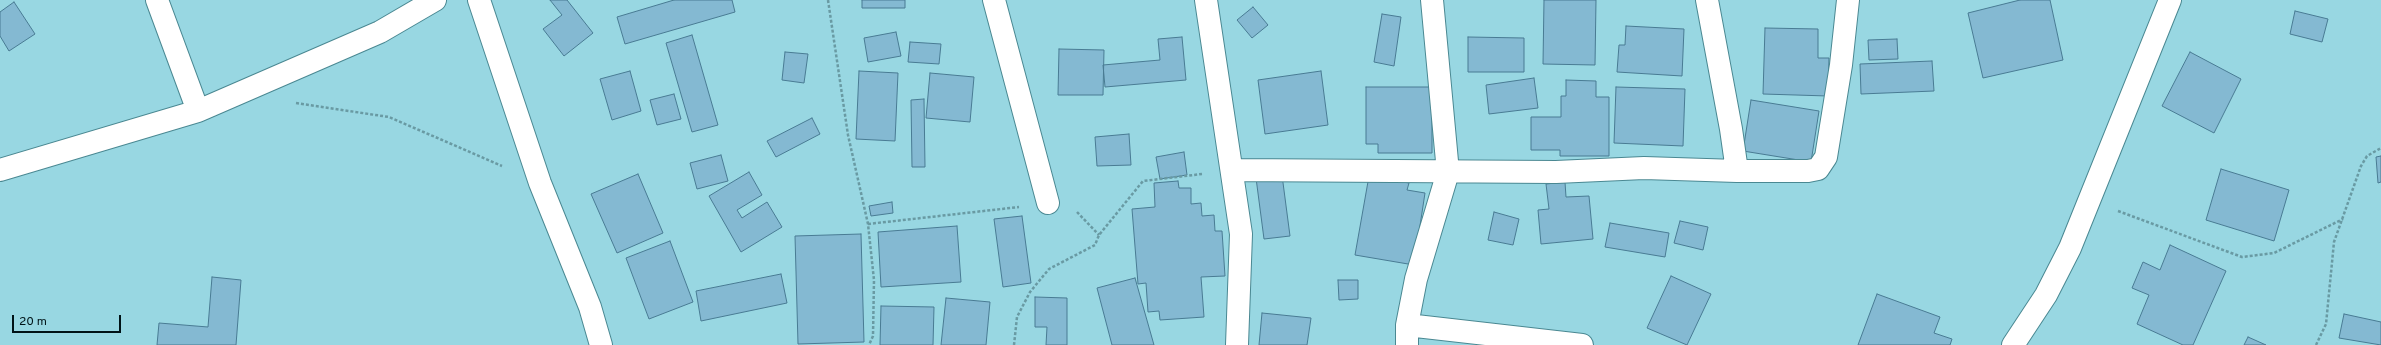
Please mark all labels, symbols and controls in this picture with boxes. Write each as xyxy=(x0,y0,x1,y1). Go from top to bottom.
scale bar xyxy=(14,307,123,333)
text: 20 m xyxy=(19,314,47,330)

